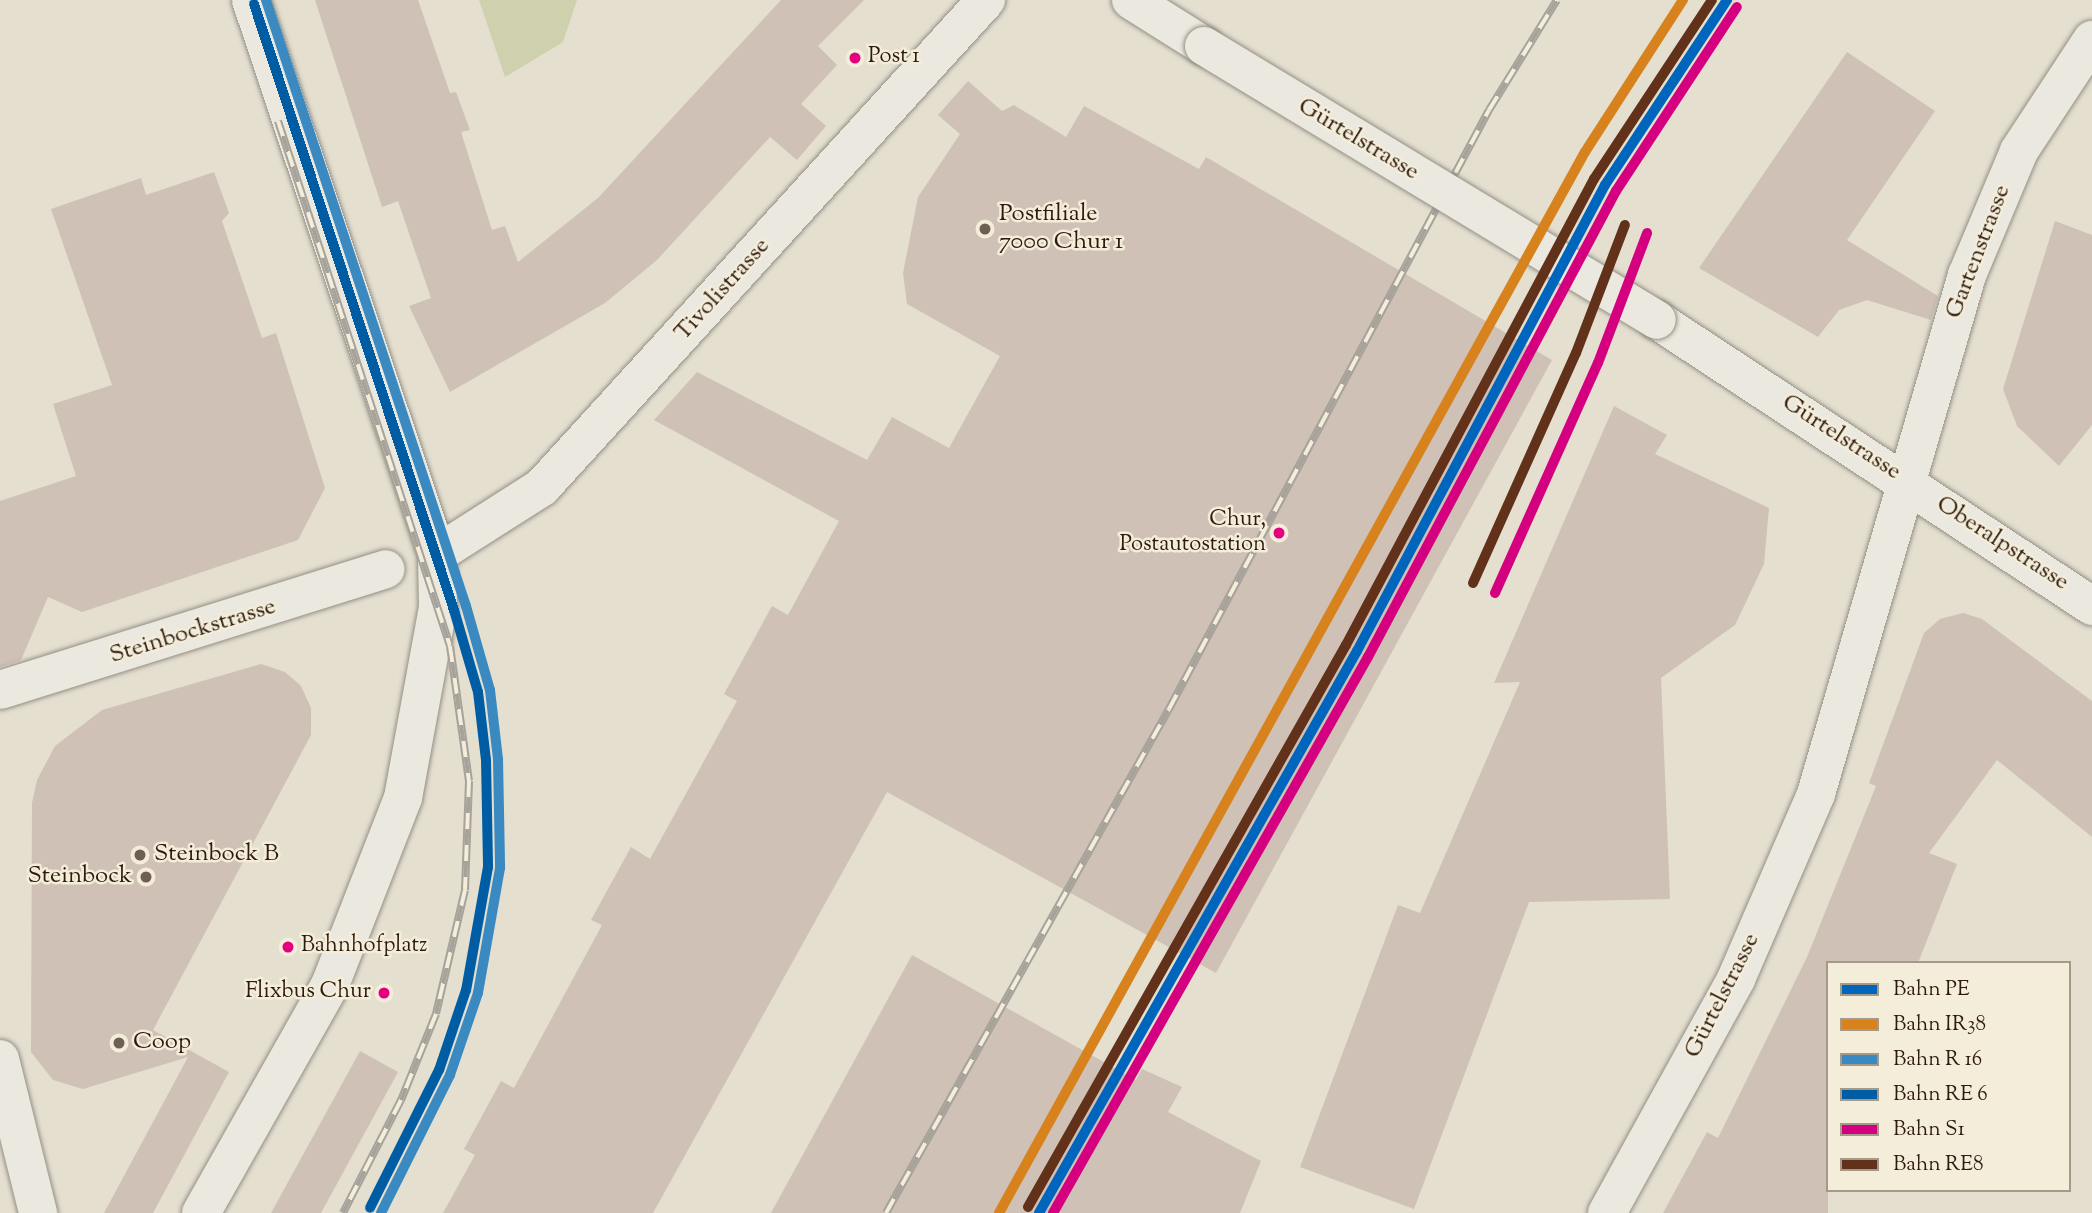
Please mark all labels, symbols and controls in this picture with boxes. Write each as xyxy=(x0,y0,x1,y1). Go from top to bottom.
place label: Post 1 xyxy=(868,45,920,71)
marker: Post 1 xyxy=(848,51,862,65)
street label: Gürtelstrasse xyxy=(1292,93,1424,187)
street label: Gartenstrasse xyxy=(1940,181,2018,323)
place label: Postfiliale 7000 Chur 1 xyxy=(999,201,1123,257)
marker: Postfiliale 7000 Chur 1 xyxy=(977,221,993,237)
street label: Tivolistrasse xyxy=(669,233,777,347)
street label: Gürtelstrasse xyxy=(1776,389,1906,487)
street label: Oberalpstrasse xyxy=(1930,490,2074,598)
place label: Chur, Postautostation xyxy=(1119,507,1266,558)
marker: Chur, Postautostation xyxy=(1272,526,1286,540)
street label: Steinbockstrasse xyxy=(106,593,280,671)
place label: Steinbock B xyxy=(154,841,279,869)
marker: Steinbock B xyxy=(132,847,148,863)
place label: Steinbock xyxy=(27,863,132,891)
marker: Steinbock xyxy=(138,869,154,885)
street label: Gürtelstrasse xyxy=(1679,929,1767,1063)
place label: Bahnhofplatz xyxy=(301,934,427,960)
marker: Bahnhofplatz xyxy=(281,940,295,954)
legend xyxy=(1826,961,2071,1192)
text: Bahn PE xyxy=(1893,975,1970,1005)
place label: Flixbus Chur xyxy=(245,980,371,1006)
marker: Flixbus Chur xyxy=(377,986,391,1000)
text: Bahn IR38 xyxy=(1893,1010,1986,1040)
place label: Coop xyxy=(133,1029,191,1057)
marker: Coop xyxy=(111,1035,127,1051)
text: Bahn R 16 xyxy=(1893,1045,1982,1075)
text: Bahn RE 6 xyxy=(1893,1080,1988,1110)
text: Bahn S1 xyxy=(1893,1115,1965,1145)
text: Bahn RE8 xyxy=(1893,1150,1983,1180)

